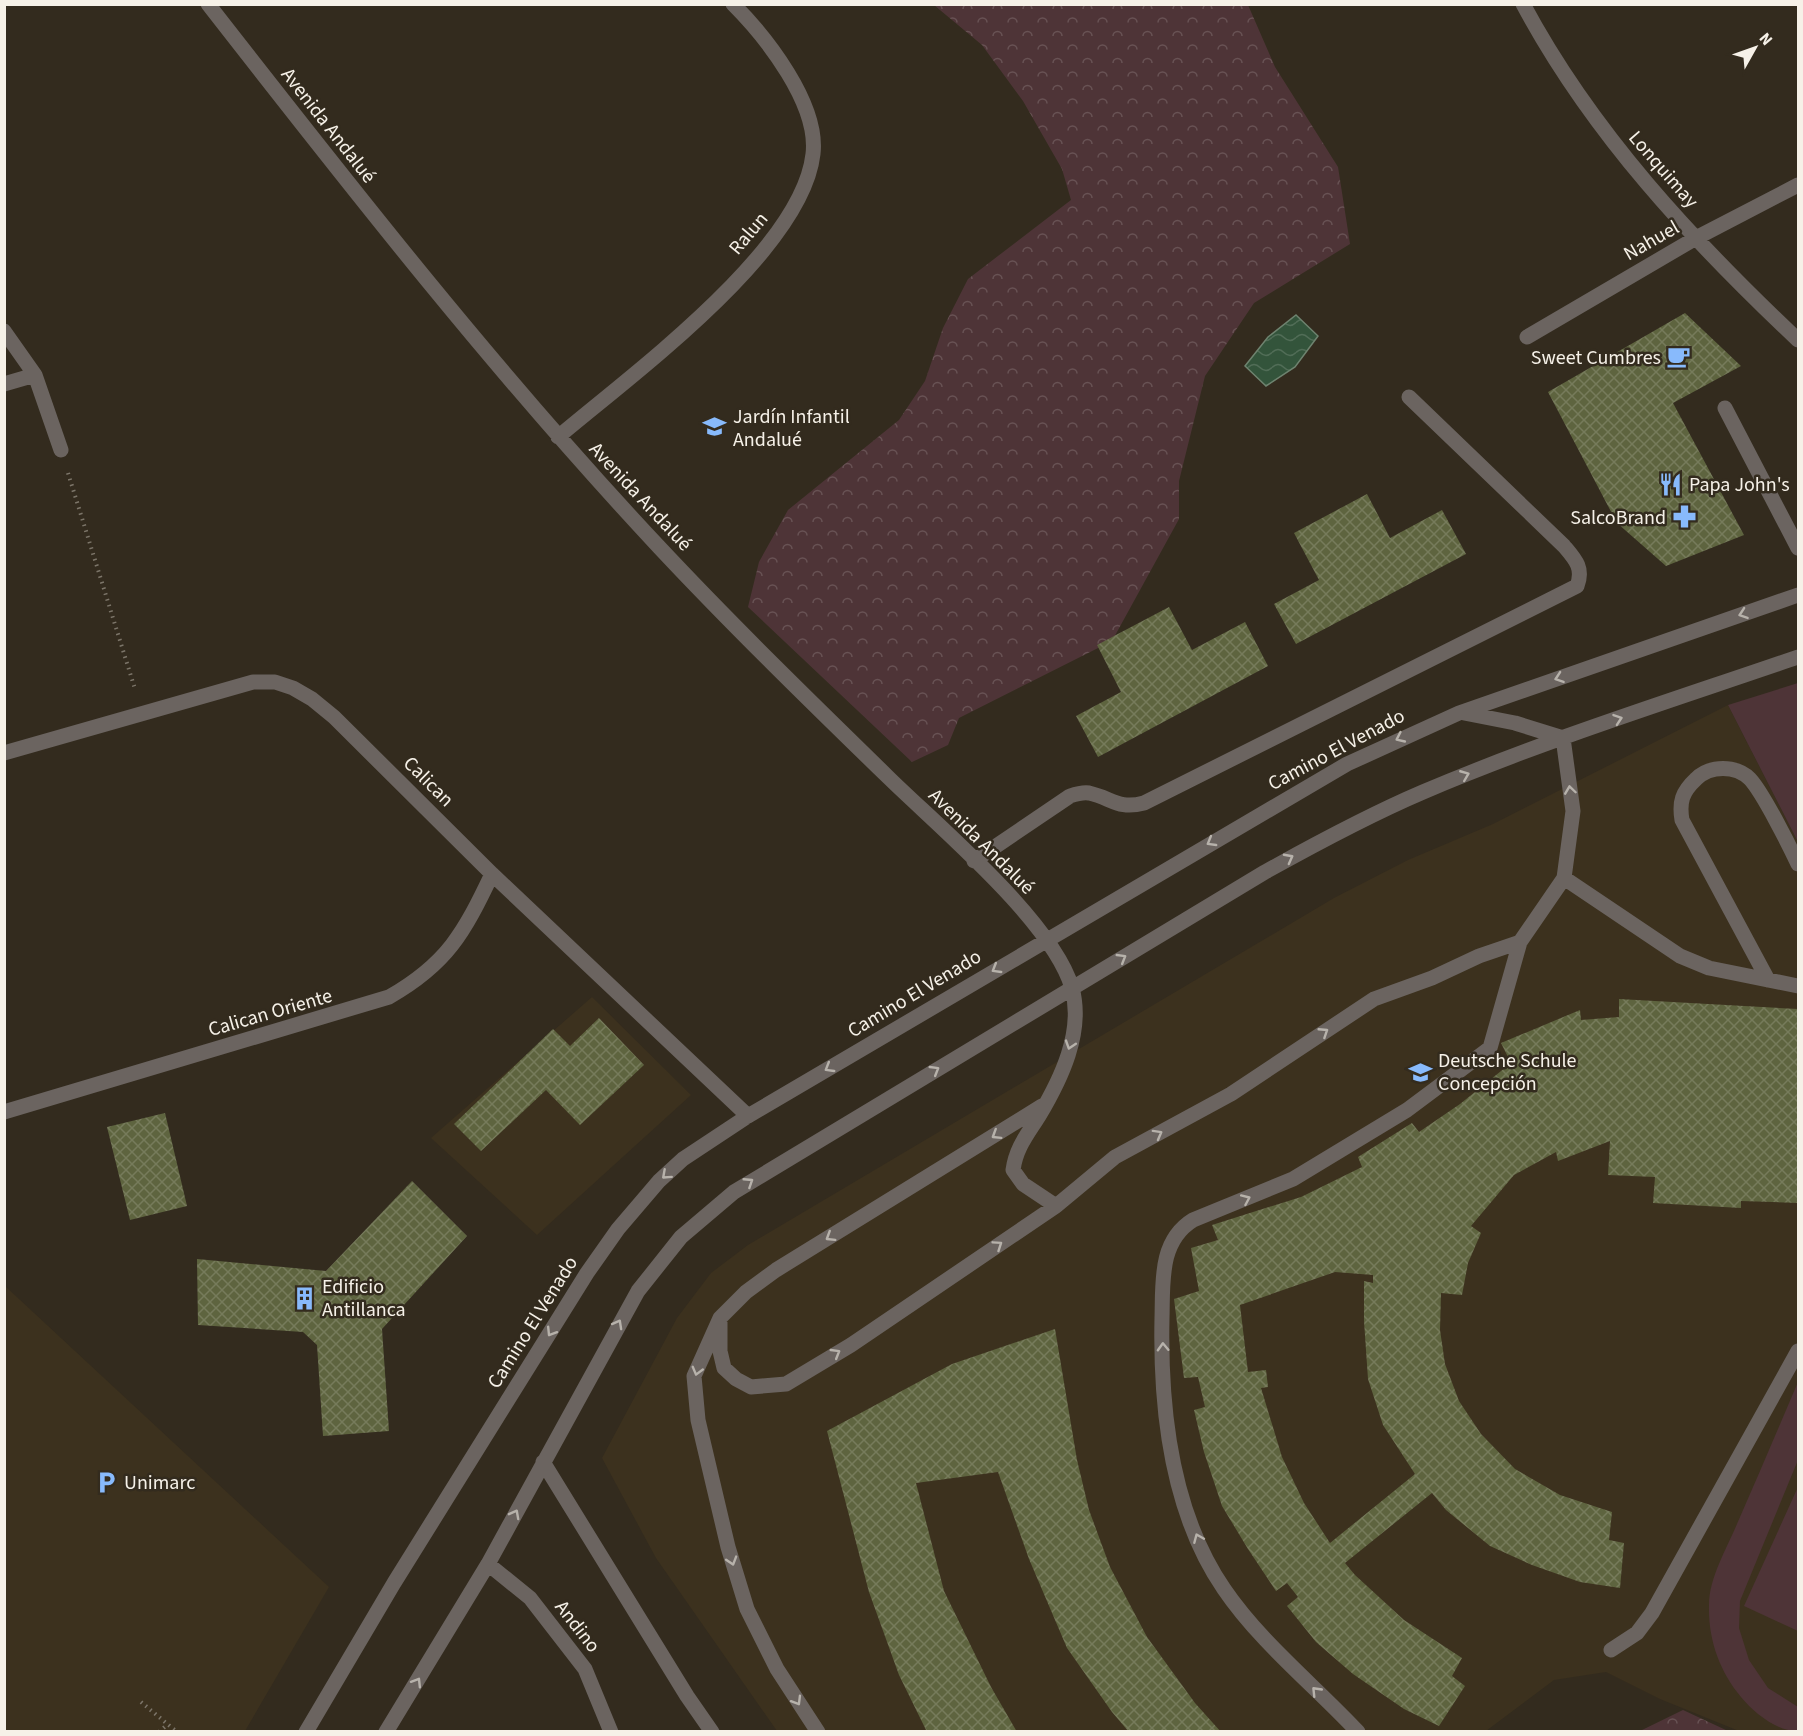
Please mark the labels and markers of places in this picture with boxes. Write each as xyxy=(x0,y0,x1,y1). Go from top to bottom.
place label: Sweet Cumbres xyxy=(1531,344,1661,372)
cafe icon: Sweet Cumbres xyxy=(1666,344,1692,370)
place label: Jardín Infantil Andalué xyxy=(733,403,850,454)
school or university icon: Jardín Infantil Andalué xyxy=(702,414,728,440)
restaurant icon: Papa John's xyxy=(1658,471,1684,497)
place label: Papa John's xyxy=(1689,471,1790,499)
place label: SalcoBrand xyxy=(1570,504,1666,532)
pharmacy icon: SalcoBrand xyxy=(1671,504,1697,530)
place label: Deutsche Schule Concepción xyxy=(1438,1047,1577,1098)
school or university icon: Deutsche Schule Concepción xyxy=(1407,1059,1433,1085)
place label: Edificio Antillanca xyxy=(322,1273,406,1324)
building icon: Edificio Antillanca xyxy=(291,1285,317,1311)
parking icon: Unimarc xyxy=(93,1469,119,1495)
place label: Unimarc xyxy=(124,1469,195,1497)

